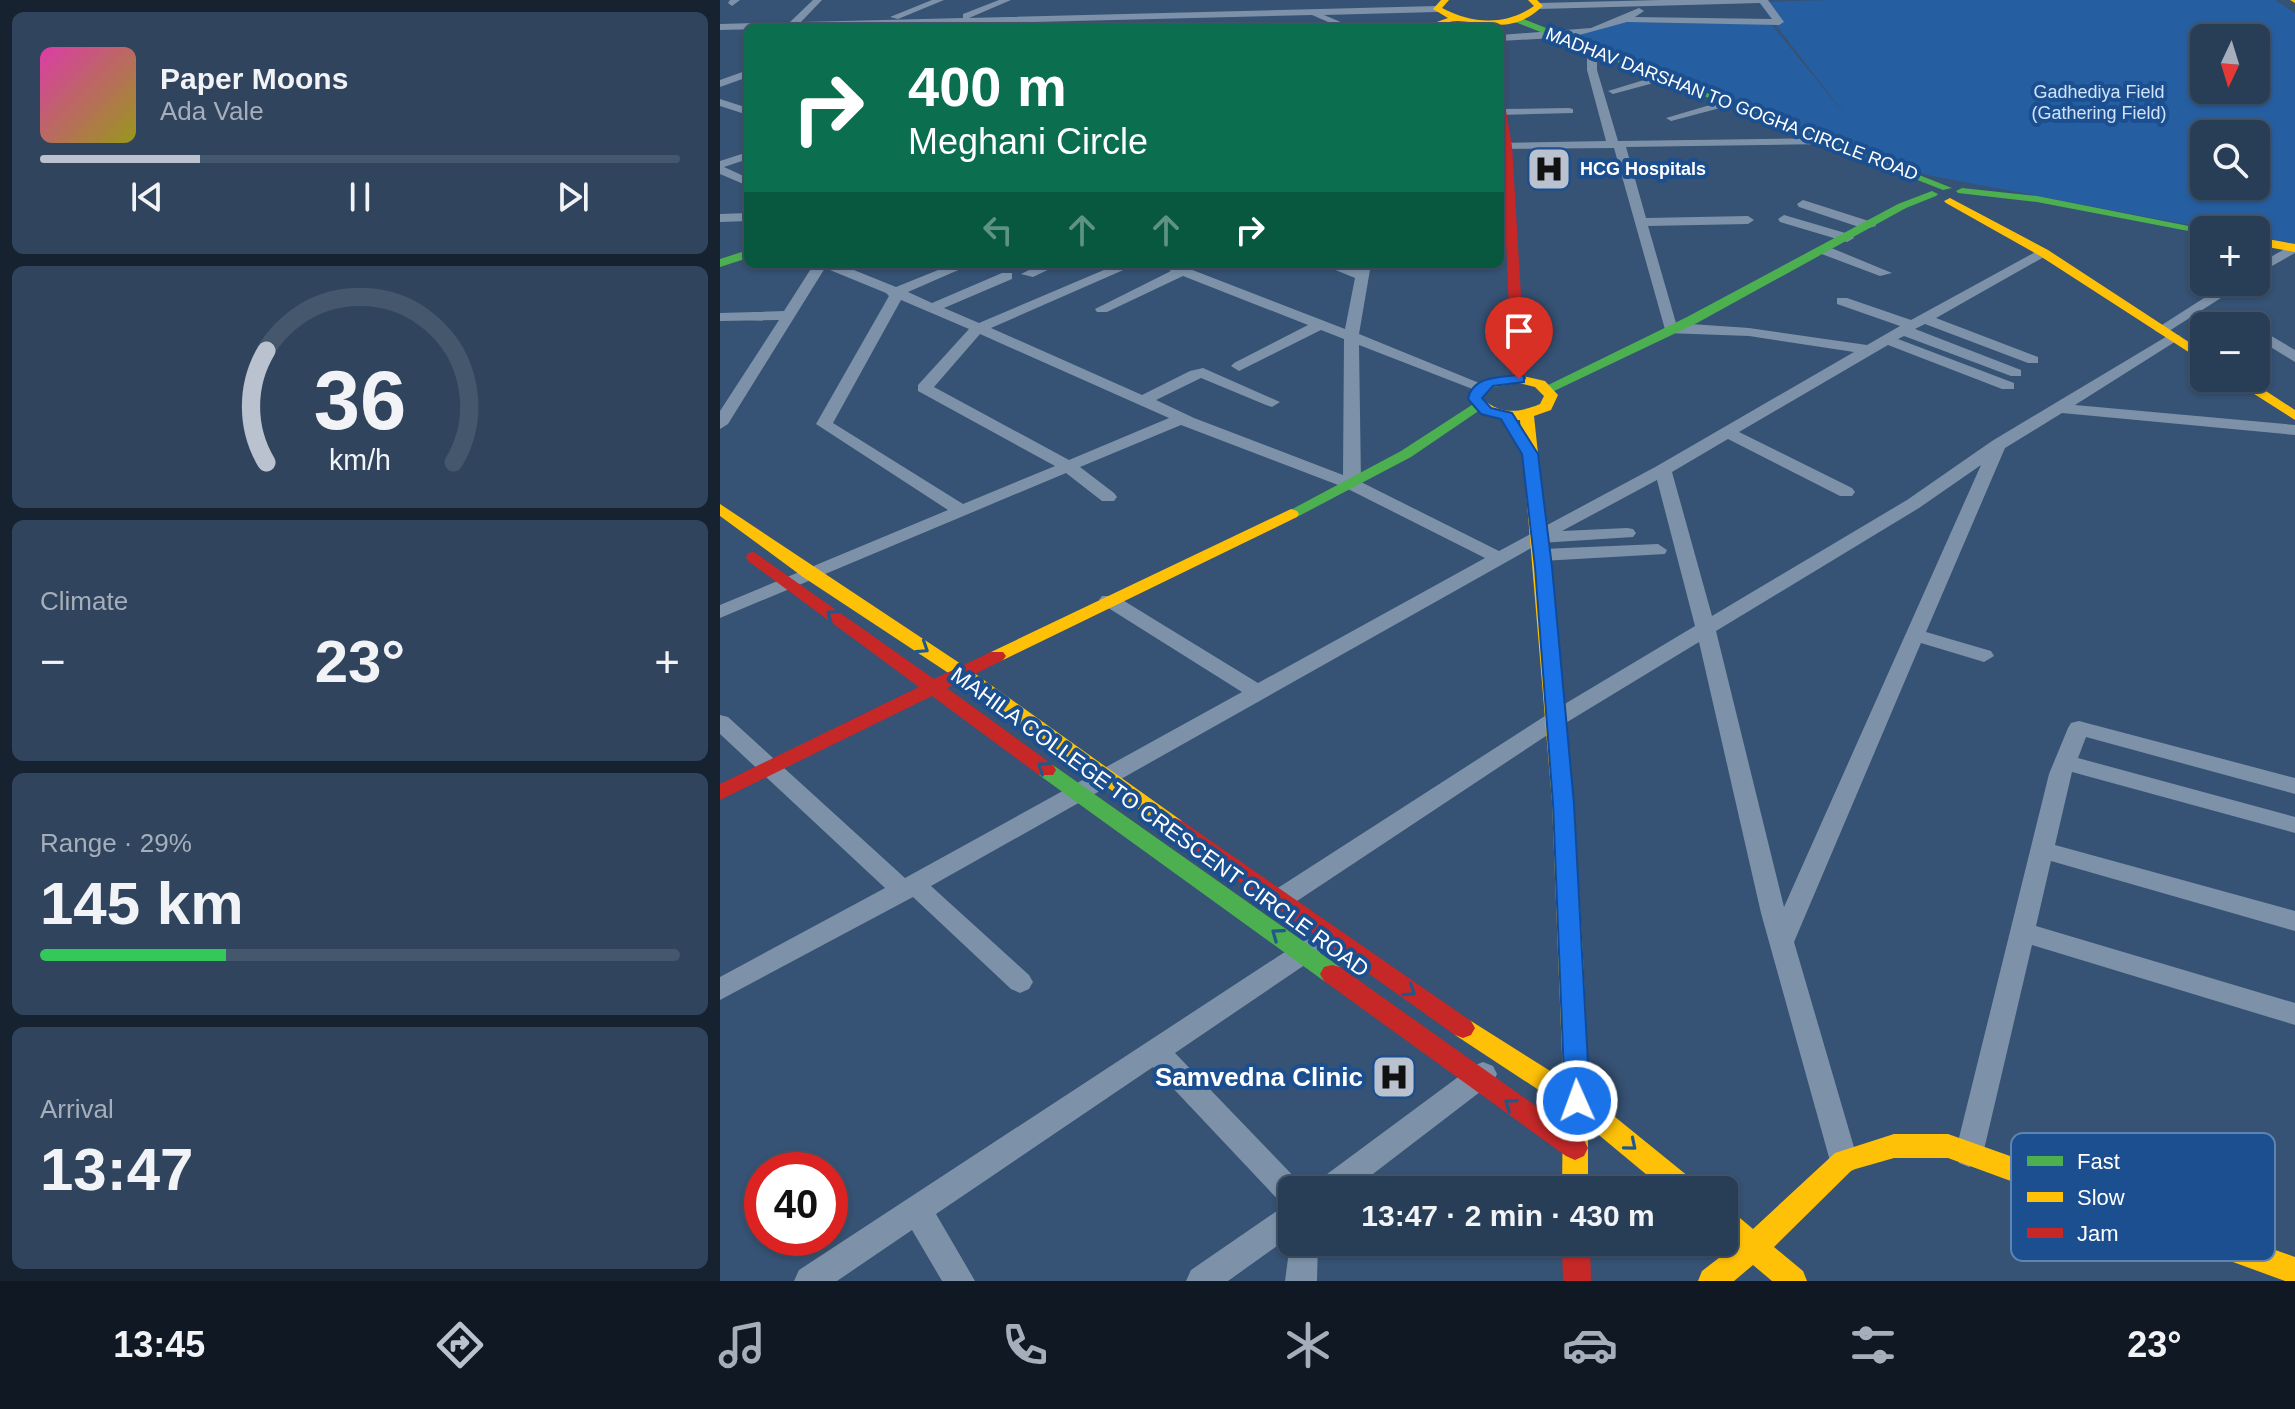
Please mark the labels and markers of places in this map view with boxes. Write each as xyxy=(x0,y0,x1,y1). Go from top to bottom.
hospital icon: HCG Hospitals xyxy=(1525,145,1573,193)
place label: HCG Hospitals xyxy=(1580,159,1706,179)
pin xyxy=(1485,297,1553,379)
hospital icon: Samvedna Clinic xyxy=(1370,1053,1418,1101)
place label: Samvedna Clinic xyxy=(1155,1062,1363,1092)

